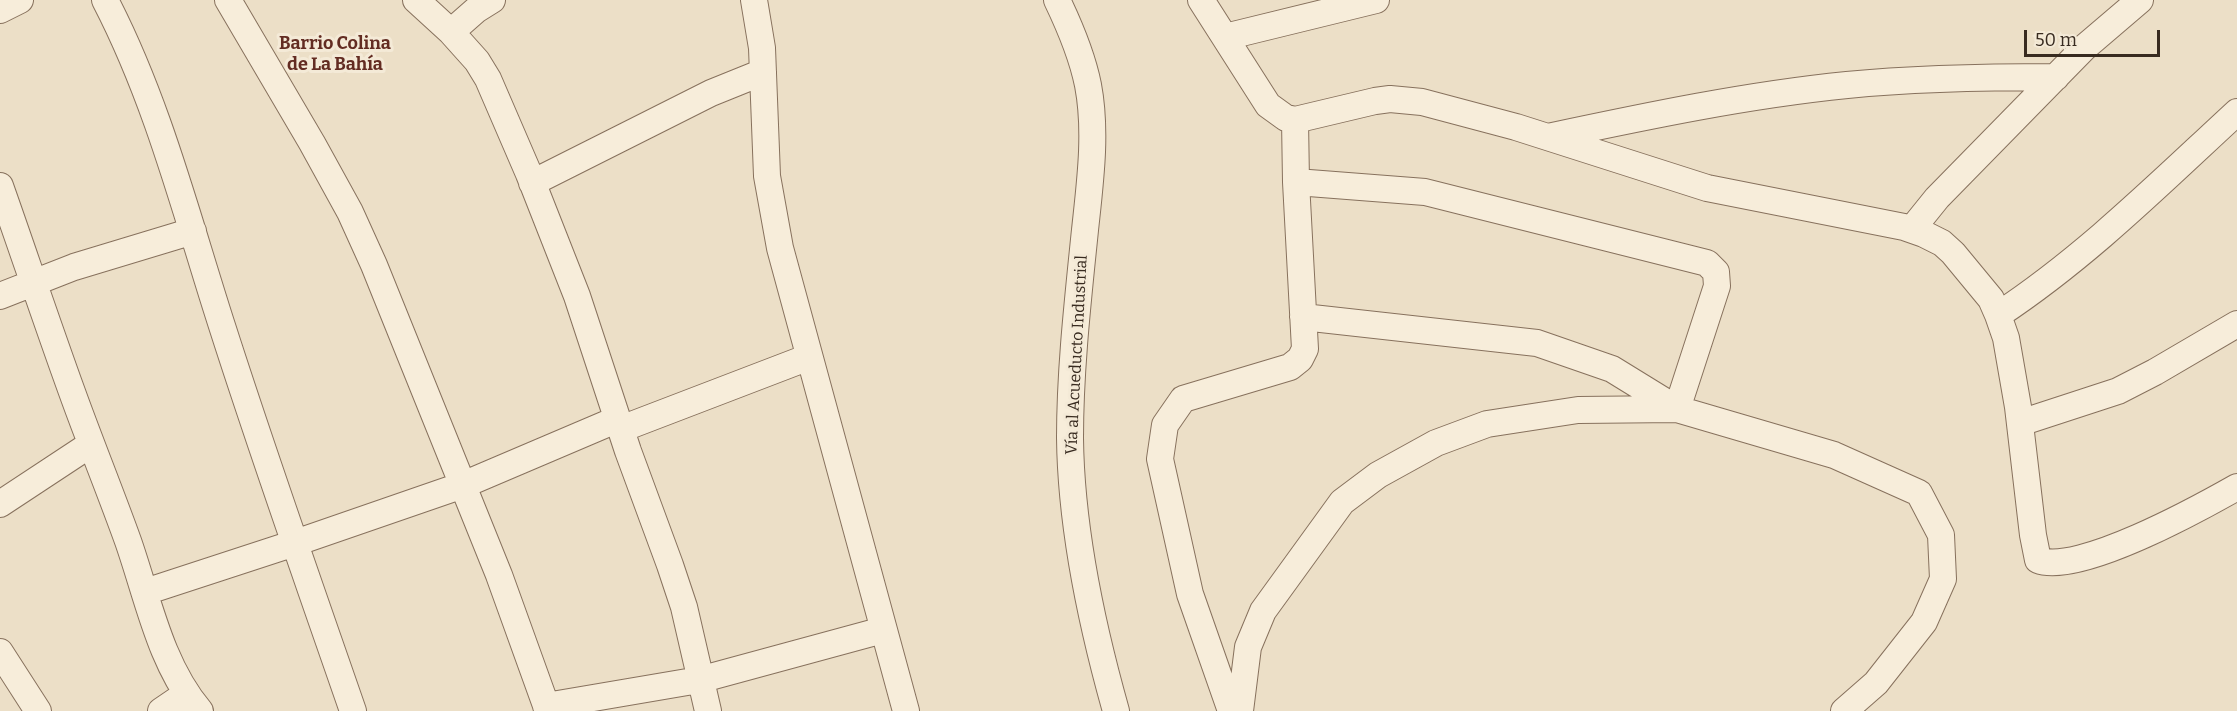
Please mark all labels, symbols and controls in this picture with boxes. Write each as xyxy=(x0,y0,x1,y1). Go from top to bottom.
scale bar xyxy=(2027,18,2164,56)
text: 50 m xyxy=(2035,29,2077,51)
district label: Barrio Colina de La Bahía xyxy=(279,33,391,76)
street label: Vía al Acueducto Industrial xyxy=(1062,255,1092,455)

